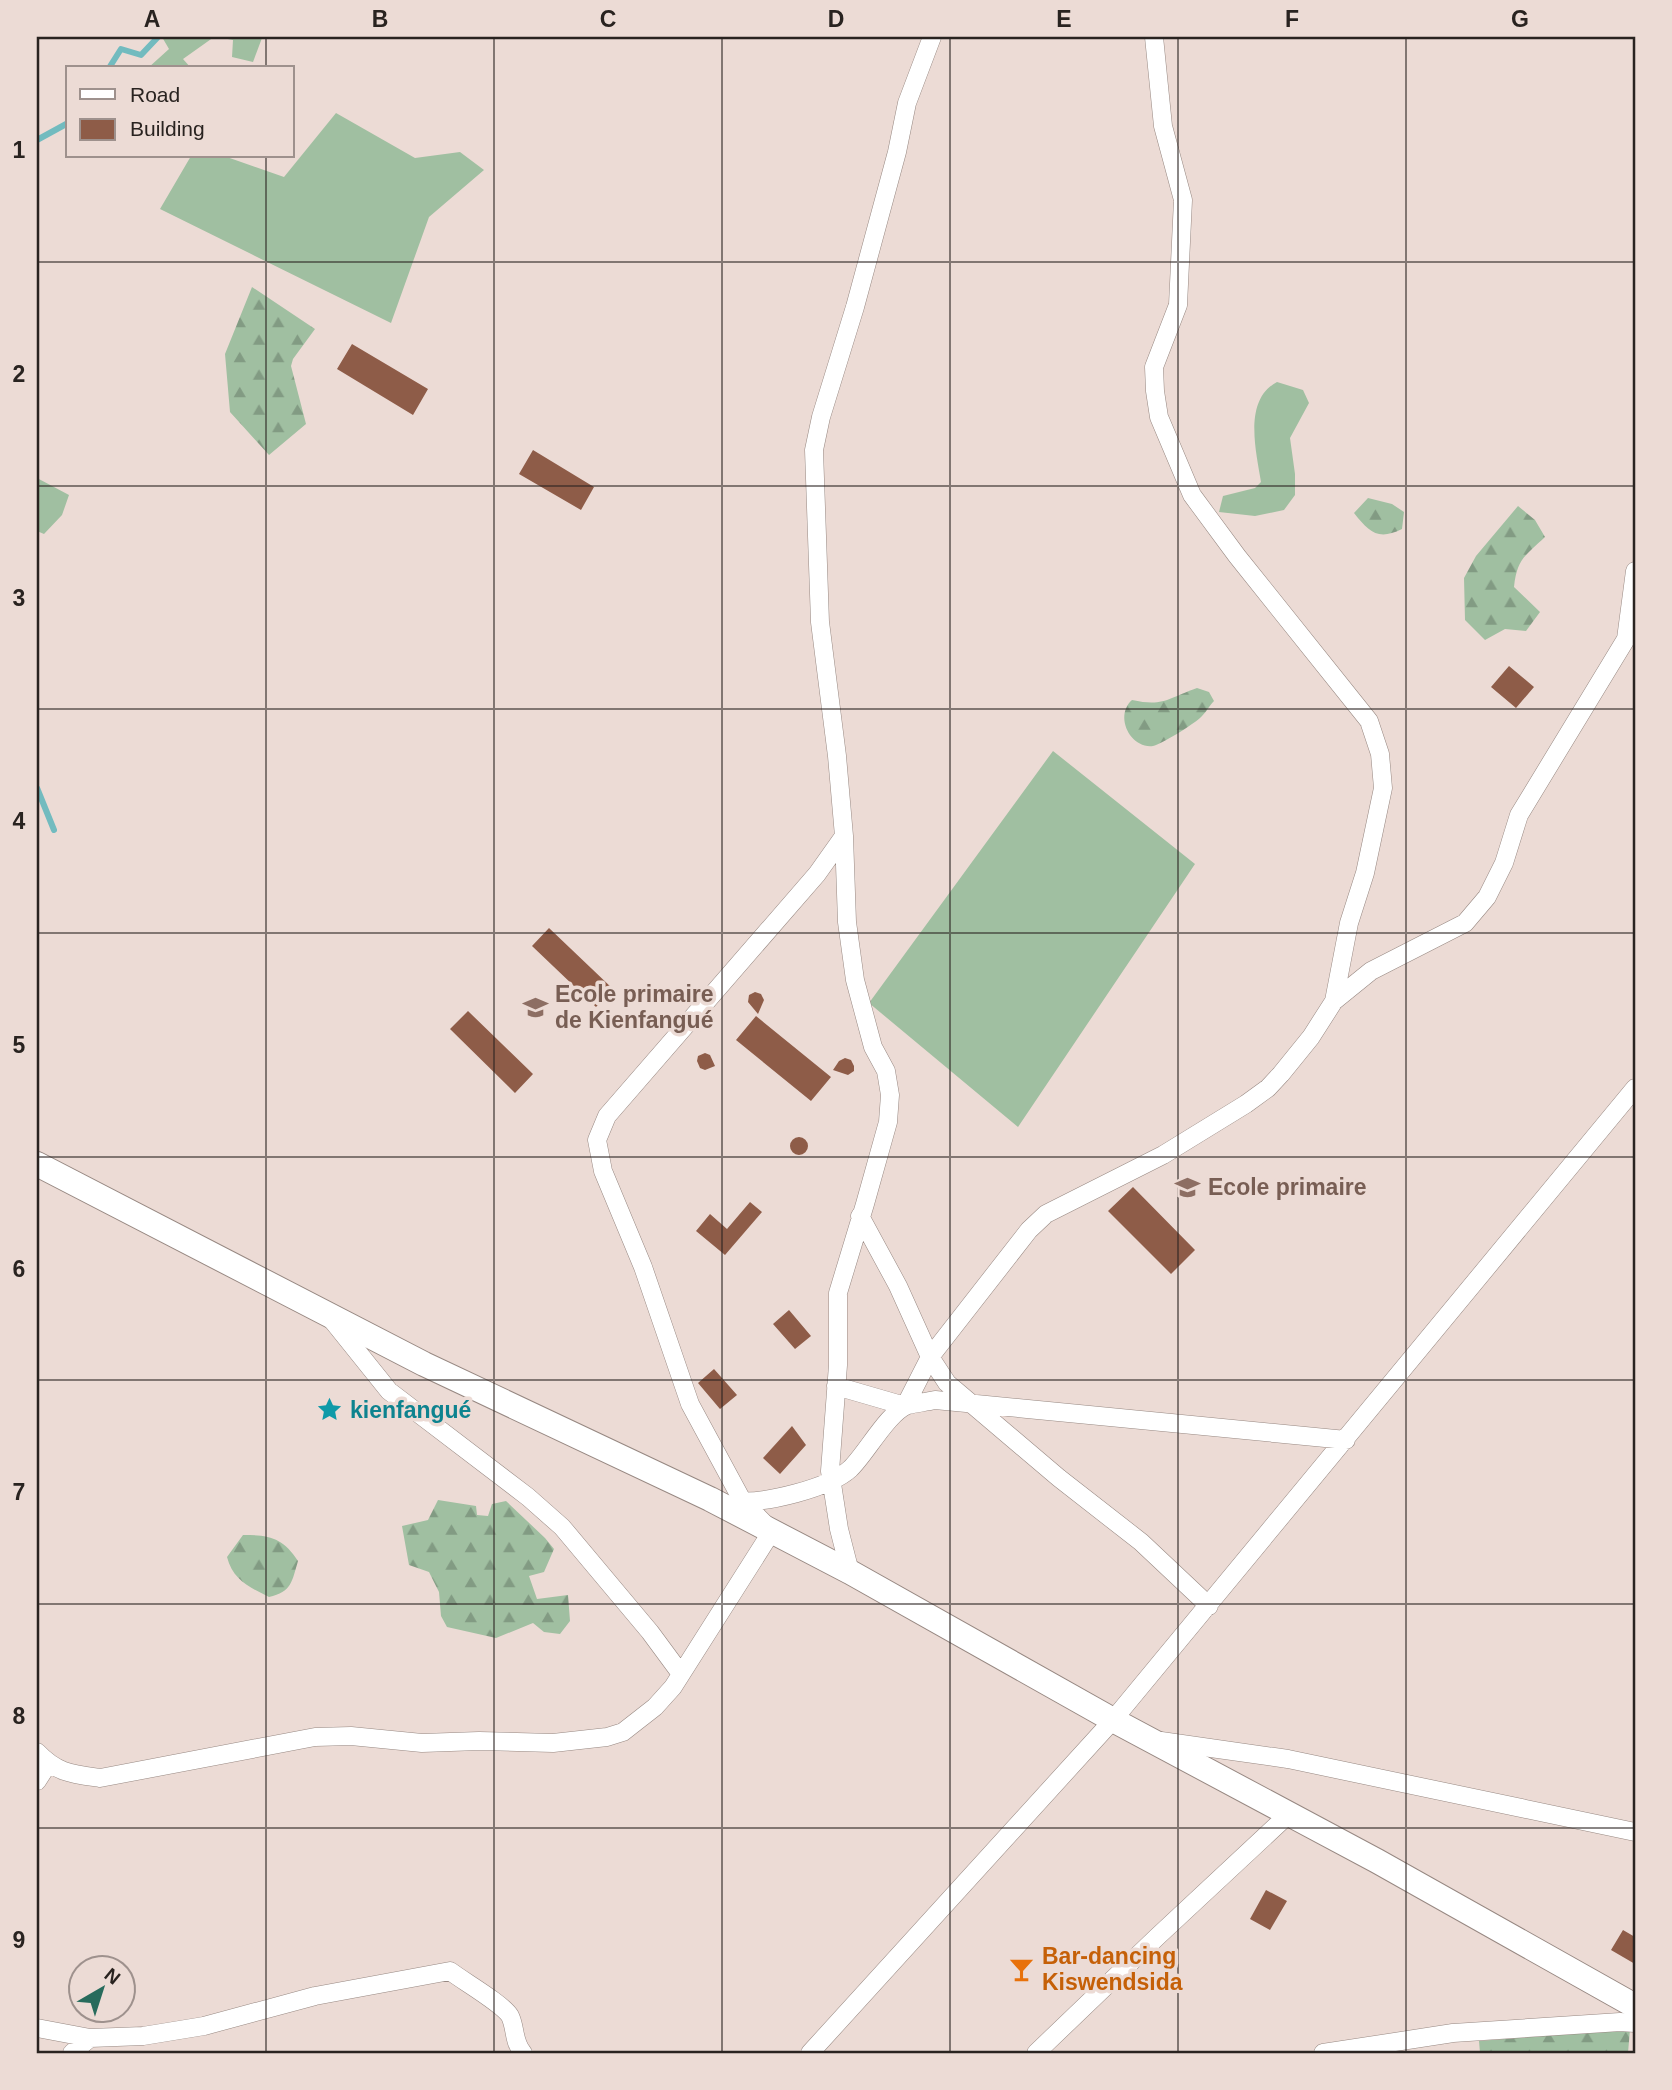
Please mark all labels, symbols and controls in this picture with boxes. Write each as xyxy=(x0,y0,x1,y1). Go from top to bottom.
text: A xyxy=(144,6,160,32)
text: B xyxy=(372,6,388,32)
text: C xyxy=(600,6,616,32)
text: D xyxy=(828,6,844,32)
text: E xyxy=(1056,6,1072,32)
text: F xyxy=(1285,6,1299,32)
text: G xyxy=(1511,6,1529,32)
legend xyxy=(66,66,294,158)
text: Road xyxy=(130,83,180,106)
text: Building xyxy=(130,117,205,140)
text: 1 xyxy=(13,137,26,163)
text: 2 xyxy=(13,361,25,387)
text: 3 xyxy=(13,585,25,611)
text: 4 xyxy=(13,808,26,834)
place label: Ecole primaire de Kienfangué xyxy=(555,981,714,1033)
school or university icon: Ecole primaire de Kienfangué xyxy=(521,993,549,1021)
text: 5 xyxy=(13,1032,26,1058)
school or university icon: Ecole primaire xyxy=(1174,1173,1202,1201)
place label: Ecole primaire xyxy=(1208,1174,1367,1200)
text: 6 xyxy=(13,1256,25,1282)
place icon: kienfangué xyxy=(316,1396,344,1424)
place label: kienfangué xyxy=(350,1397,471,1423)
text: 7 xyxy=(13,1479,25,1505)
text: 8 xyxy=(13,1703,26,1729)
text: 9 xyxy=(13,1927,25,1953)
place label: Bar-dancing Kiswendsida xyxy=(1042,1943,1183,1995)
north arrow xyxy=(66,1954,136,2024)
bar icon: Bar-dancing Kiswendsida xyxy=(1008,1955,1036,1983)
text: N xyxy=(100,1964,124,1989)

